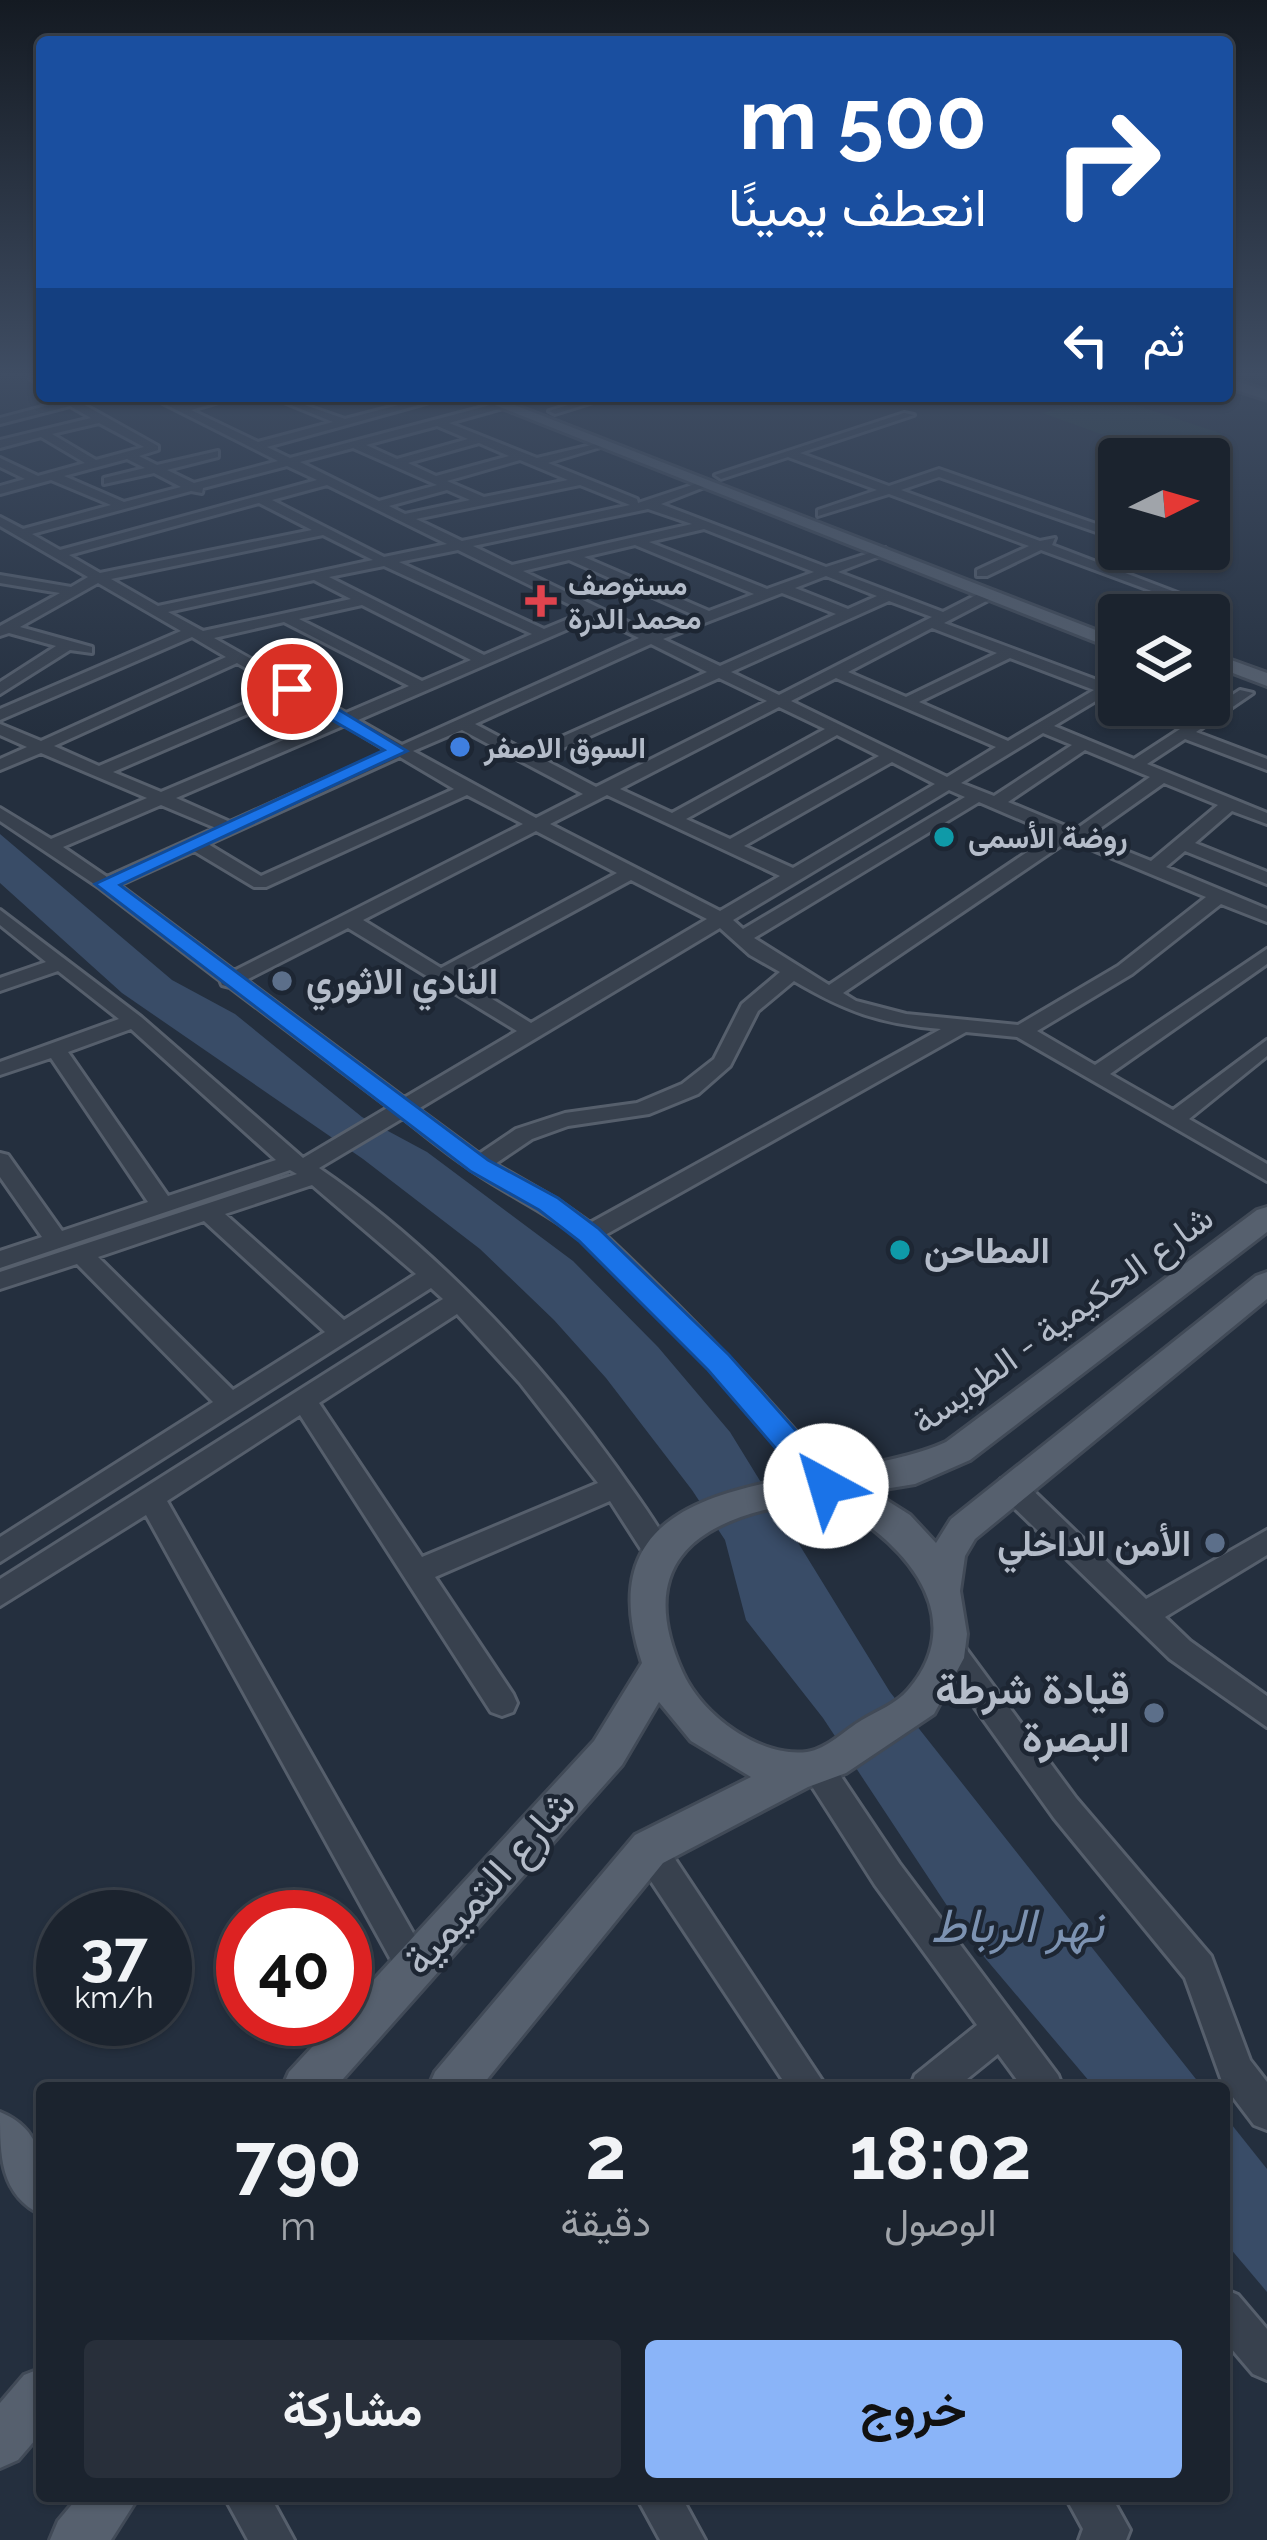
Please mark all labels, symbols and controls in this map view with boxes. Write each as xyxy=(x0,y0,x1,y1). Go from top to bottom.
text: 500 m xyxy=(739,70,987,169)
icon: right xyxy=(1029,84,1185,240)
text: انعطف يمينًا xyxy=(728,175,987,239)
icon: left xyxy=(1053,312,1119,378)
text: ثم xyxy=(1143,314,1185,367)
north arrow xyxy=(1098,438,1230,570)
map controls xyxy=(1098,438,1230,726)
place label: مستوصف محمد الدرة xyxy=(568,567,702,637)
marker: مستوصف محمد الدرة xyxy=(525,585,557,617)
button: layers xyxy=(1098,594,1230,726)
pin xyxy=(241,638,343,740)
icon: arrive xyxy=(259,656,325,722)
place label: السوق الاصفر xyxy=(483,730,646,766)
marker: السوق الاصفر xyxy=(447,734,473,760)
place label: روضة الأسمى xyxy=(968,820,1128,856)
marker: روضة الأسمى xyxy=(931,824,957,850)
place label: النادي الاثوري xyxy=(306,960,498,1011)
marker: النادي الاثوري xyxy=(269,968,295,994)
street label: شارع الحكيمية - الطويسة xyxy=(903,1196,1223,1445)
place label: المطاحن xyxy=(924,1229,1050,1272)
marker: المطاحن xyxy=(887,1237,913,1263)
position arrow xyxy=(763,1423,889,1549)
place label: الأمن الداخلي xyxy=(997,1522,1191,1573)
marker: الأمن الداخلي xyxy=(1202,1530,1228,1556)
place label: قيادة شرطة البصرة xyxy=(935,1665,1130,1764)
marker: قيادة شرطة البصرة xyxy=(1141,1700,1167,1726)
street label: شارع التميمية xyxy=(393,1779,588,1987)
speed limit sign: 40 xyxy=(216,1890,372,2046)
water label: نهر الرباط xyxy=(931,1897,1106,1955)
text: 37 xyxy=(80,1918,148,1988)
text: km/h xyxy=(74,1980,154,2015)
text: 2 xyxy=(585,2111,626,2196)
text: 18:02 xyxy=(850,2111,1031,2196)
text: 790 xyxy=(235,2118,362,2203)
text: دقيقة xyxy=(561,2199,651,2245)
text: الوصول xyxy=(884,2199,997,2245)
text: m xyxy=(280,2203,316,2249)
button: مشاركة xyxy=(84,2340,621,2478)
button: خروج xyxy=(645,2340,1182,2478)

